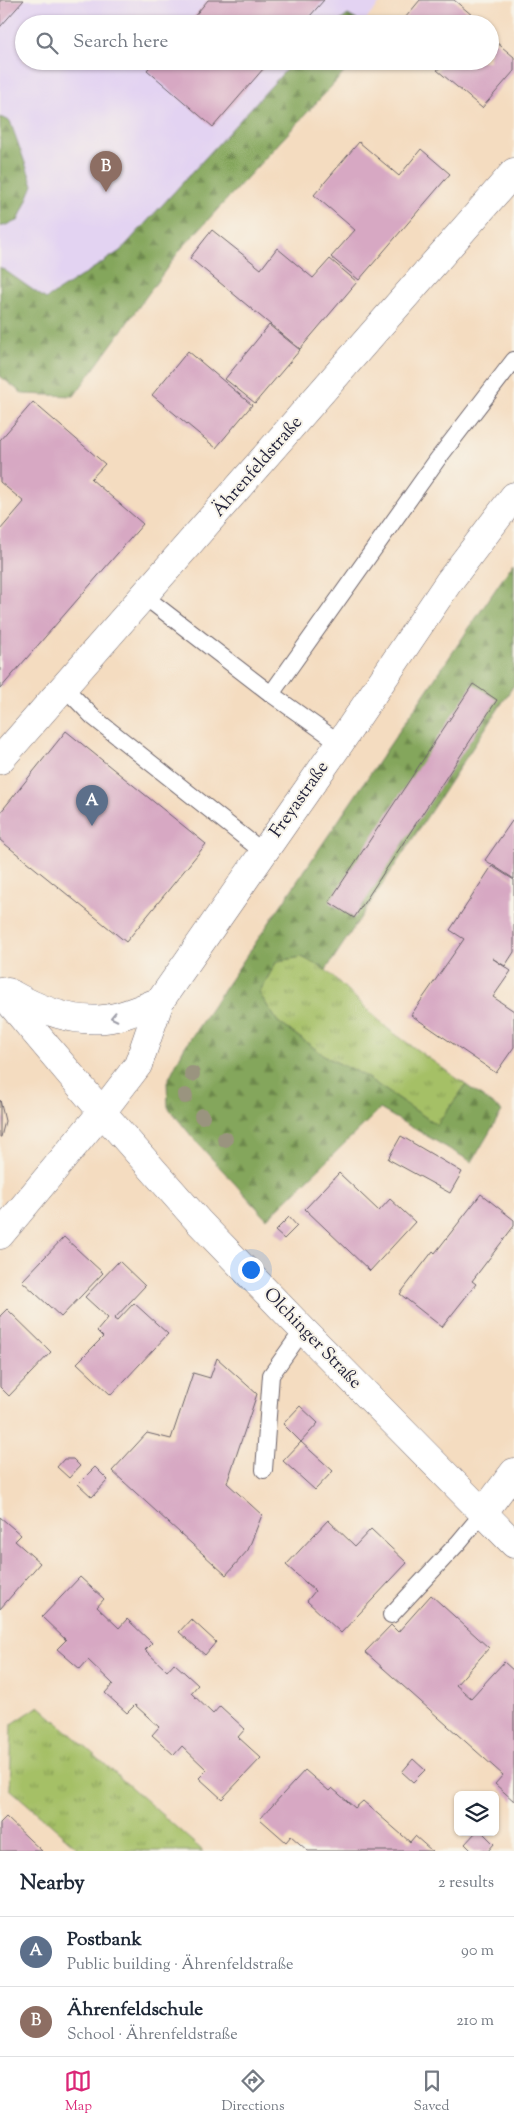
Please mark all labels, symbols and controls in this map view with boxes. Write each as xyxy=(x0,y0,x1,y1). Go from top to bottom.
search box xyxy=(15,15,499,70)
icon: search xyxy=(33,29,61,57)
text: Search here xyxy=(73,29,168,56)
pin: B xyxy=(90,151,122,192)
street label: Ährenfeldstraße xyxy=(207,411,309,523)
street label: Freyastraße xyxy=(264,757,336,843)
pin: A xyxy=(76,785,108,826)
one-way arrow xyxy=(110,1011,118,1022)
your location xyxy=(238,1257,264,1283)
street label: Olchinger Straße xyxy=(257,1283,367,1395)
map controls xyxy=(454,1791,499,1836)
button: layers xyxy=(454,1791,499,1836)
text: Nearby xyxy=(20,1869,85,1899)
text: 2 results xyxy=(438,1872,494,1895)
text: Postbank xyxy=(67,1927,142,1954)
text: A xyxy=(30,1940,43,1963)
text: 90 m xyxy=(461,1940,494,1963)
text: Public building · Ährenfeldstraße xyxy=(67,1954,294,1977)
text: Ährenfeldschule xyxy=(67,1997,203,2024)
text: B xyxy=(31,2010,41,2033)
text: 210 m xyxy=(456,2010,494,2033)
text: School · Ährenfeldstraße xyxy=(67,2024,238,2047)
tab: Map xyxy=(64,2067,92,2117)
tab: Directions xyxy=(221,2067,285,2117)
tab: Saved xyxy=(414,2067,449,2117)

